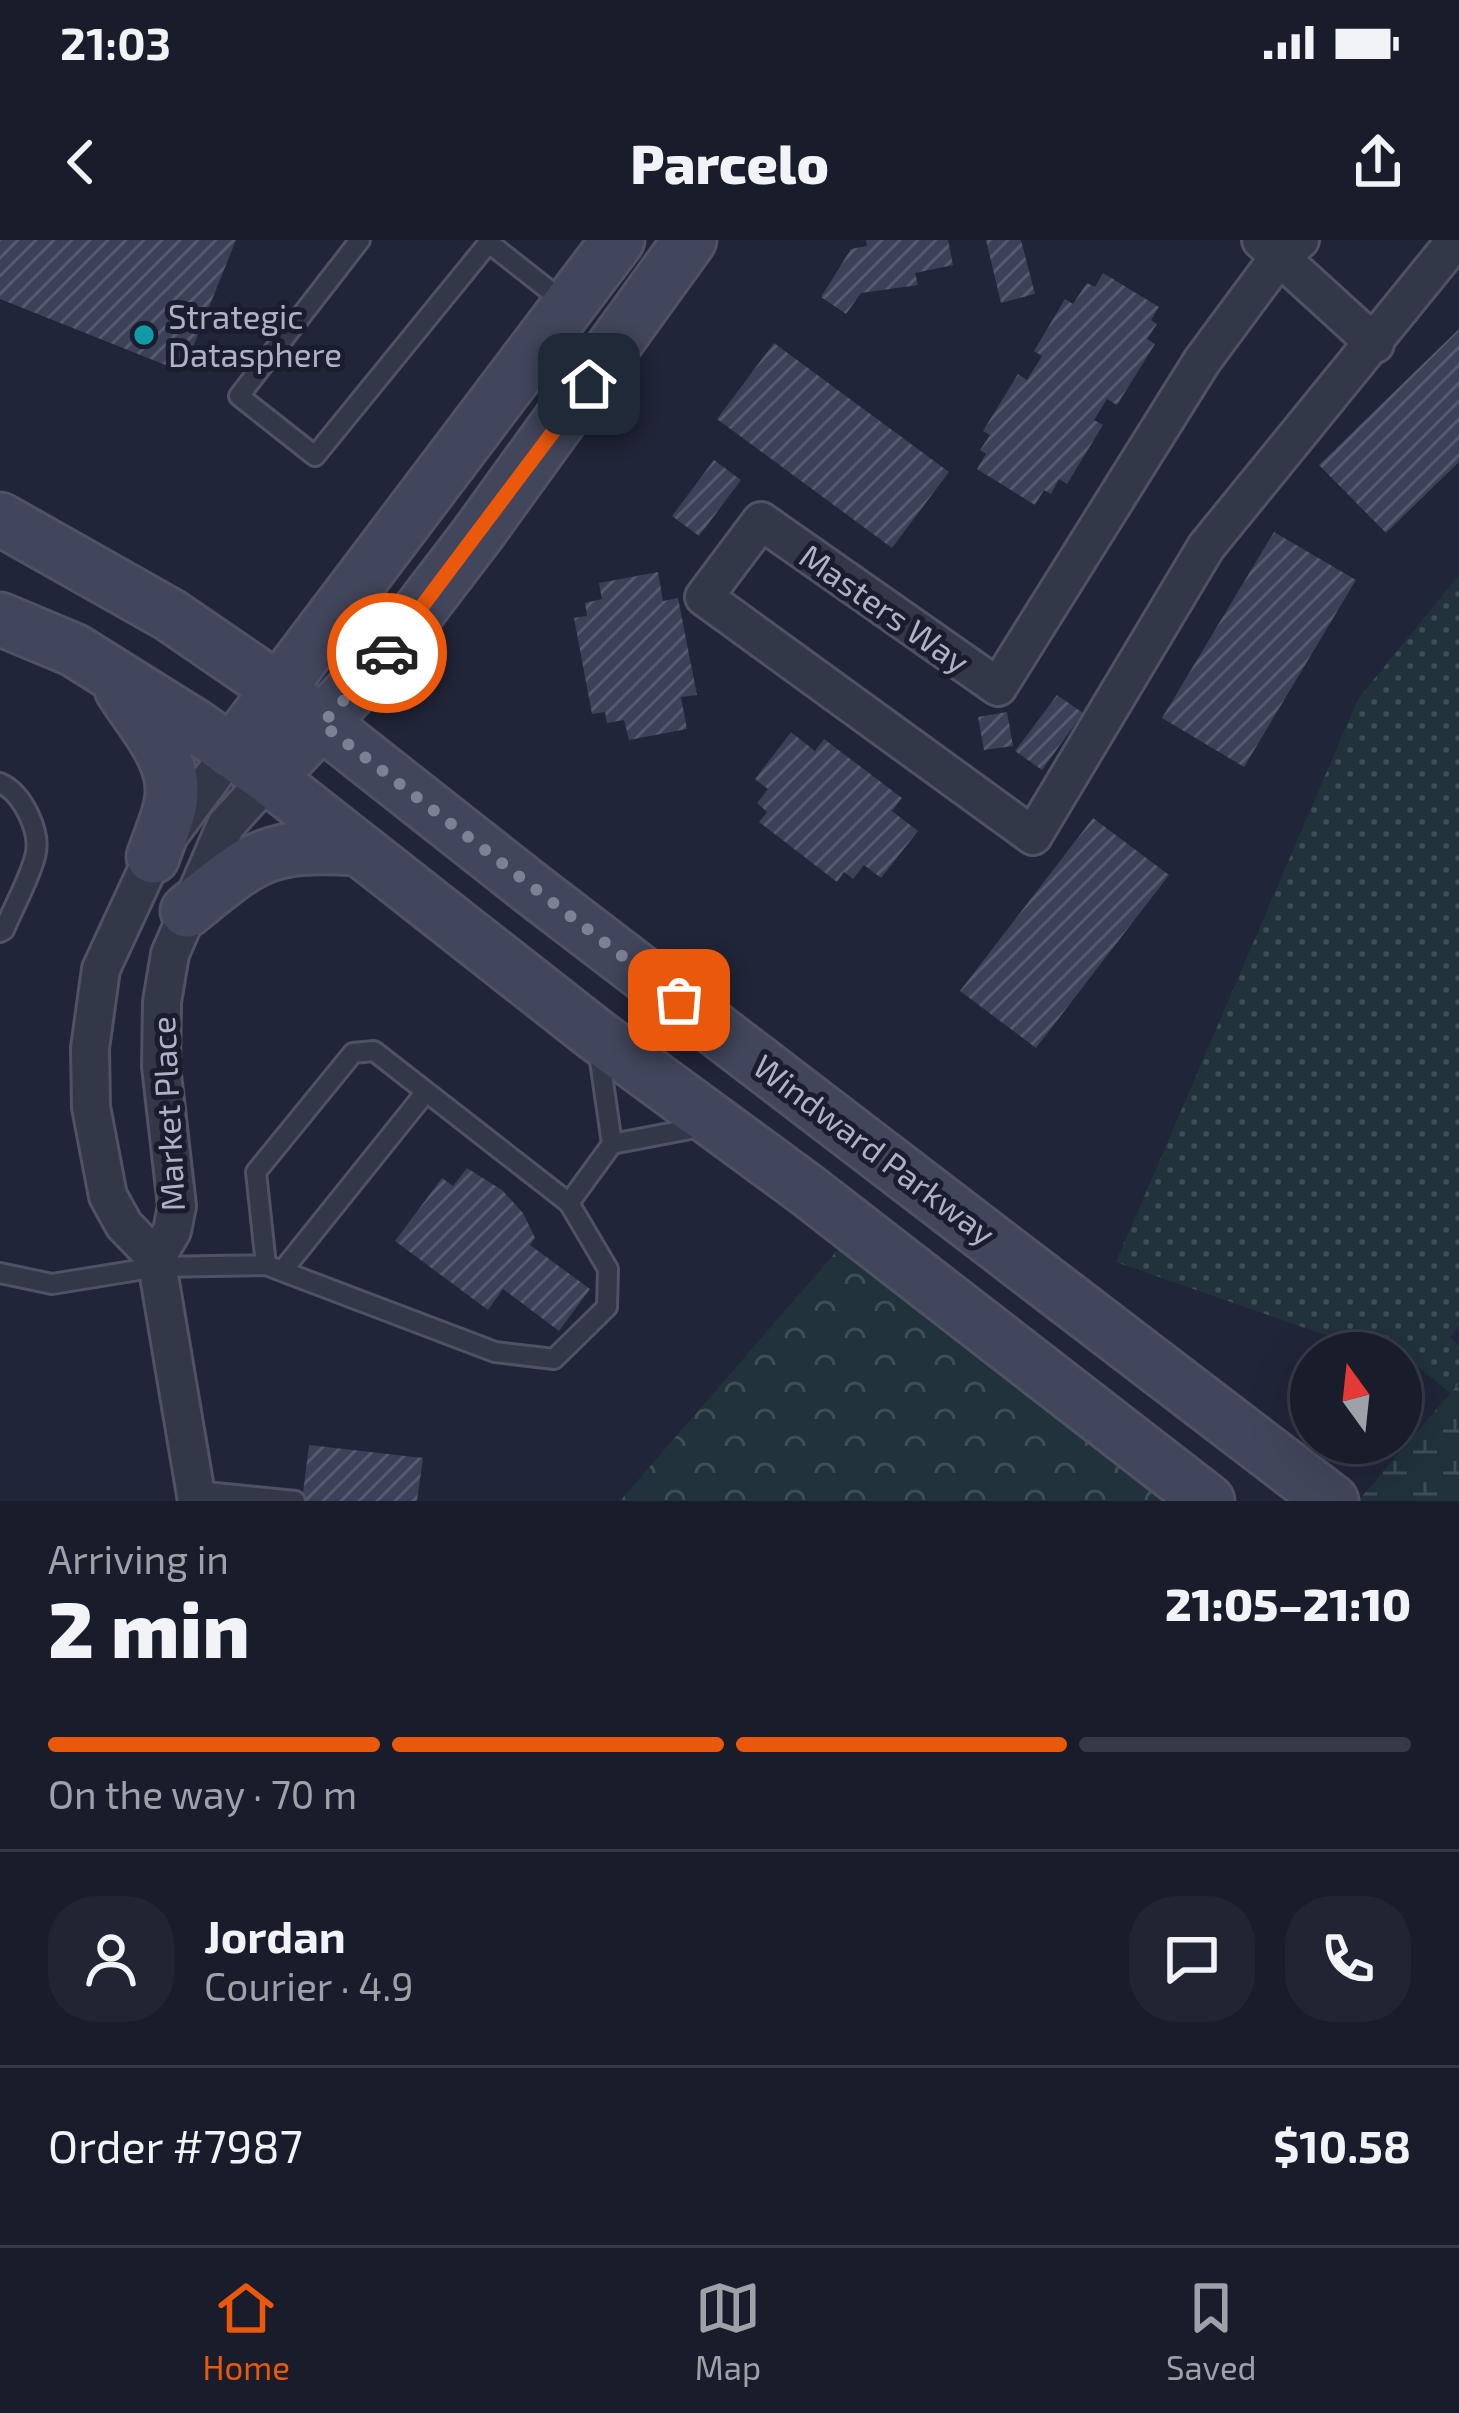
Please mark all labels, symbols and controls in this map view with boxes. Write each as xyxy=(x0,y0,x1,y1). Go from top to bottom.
text: 21:03 xyxy=(60,15,171,69)
icon: back xyxy=(48,129,114,195)
icon: share xyxy=(1345,129,1411,195)
text: Parcelo xyxy=(630,130,829,195)
place label: Strategic Datasphere xyxy=(168,296,342,374)
marker: Strategic Datasphere xyxy=(131,322,157,348)
pin xyxy=(538,333,640,435)
icon: home xyxy=(556,351,622,417)
street label: Masters Way xyxy=(793,535,977,681)
courier xyxy=(327,593,447,713)
icon: car xyxy=(354,620,420,686)
pin xyxy=(628,949,730,1051)
icon: bag xyxy=(646,967,712,1033)
street label: Market Place xyxy=(142,1015,192,1213)
street label: Windward Parkway xyxy=(746,1045,1004,1253)
north arrow xyxy=(1290,1332,1422,1464)
map controls xyxy=(1290,1332,1422,1464)
text: Arriving in xyxy=(48,1535,229,1582)
text: 21:05–21:10 xyxy=(1165,1576,1411,1630)
text: 2 min xyxy=(48,1580,250,1674)
text: On the way · 70 m xyxy=(48,1770,357,1817)
button: person xyxy=(48,1896,174,2022)
button: chat xyxy=(1129,1896,1255,2022)
button: phone xyxy=(1285,1896,1411,2022)
text: Jordan xyxy=(204,1908,346,1962)
text: Courier · 4.9 xyxy=(204,1962,414,2009)
text: Order #7987 xyxy=(48,2118,303,2172)
text: $10.58 xyxy=(1273,2118,1411,2172)
tab: Home xyxy=(202,2275,290,2387)
tab: Map xyxy=(695,2275,761,2387)
tab: Saved xyxy=(1166,2275,1257,2387)

